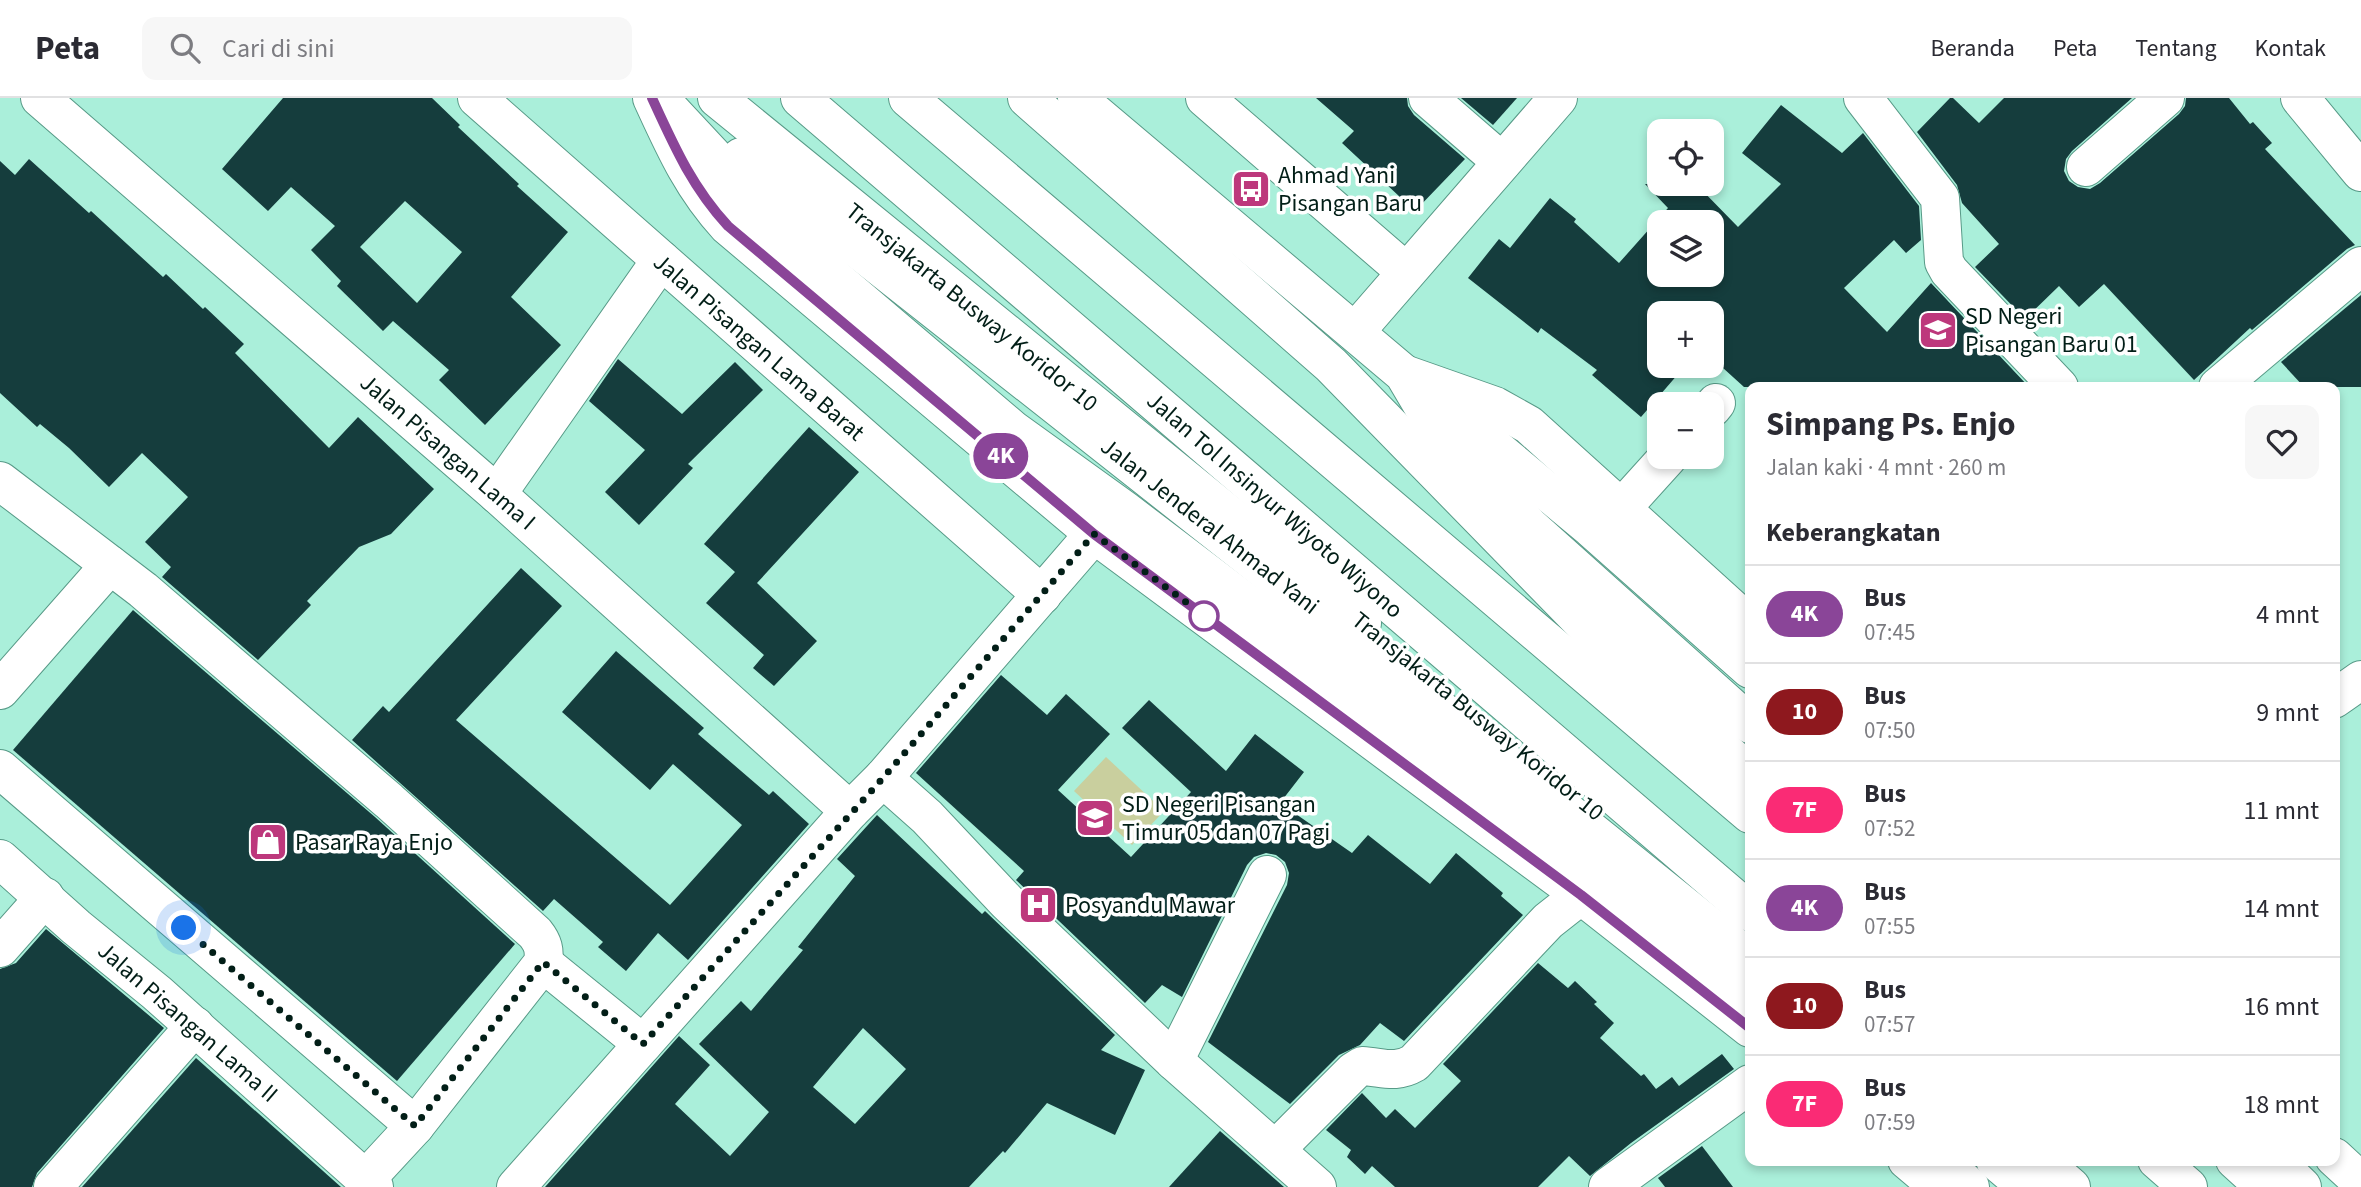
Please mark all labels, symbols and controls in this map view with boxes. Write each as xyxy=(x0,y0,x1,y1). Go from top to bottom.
search box xyxy=(142,17,632,80)
text: Peta xyxy=(35,25,100,72)
icon: search xyxy=(166,29,204,67)
text: Cari di sini xyxy=(222,30,335,67)
text: Beranda xyxy=(1931,31,2015,66)
text: Peta xyxy=(2053,31,2097,66)
text: Tentang xyxy=(2135,31,2217,66)
text: Kontak xyxy=(2255,31,2326,66)
map controls xyxy=(1647,119,1724,469)
button: locate xyxy=(1647,119,1724,196)
place label: Ahmad Yani Pisangan Baru xyxy=(1278,158,1422,221)
bus stop icon: Ahmad Yani Pisangan Baru xyxy=(1230,168,1272,210)
street label: Transjakarta Busway Koridor 10 xyxy=(838,194,1105,420)
button: layers xyxy=(1647,210,1724,287)
street label: Jalan Pisangan Lama Barat xyxy=(645,245,872,449)
place label: SD Negeri Pisangan Baru 01 xyxy=(1965,299,2138,362)
button: + xyxy=(1647,301,1724,378)
school or university icon: SD Negeri Pisangan Baru 01 xyxy=(1917,309,1959,351)
street label: Jalan Pisangan Lama I xyxy=(352,366,543,539)
street label: Jalan Tol Insinyur Wiyoto Wiyono xyxy=(1139,384,1411,627)
button: − xyxy=(1647,392,1724,469)
text: Simpang Ps. Enjo xyxy=(1766,401,2016,448)
button: heart xyxy=(2245,405,2319,479)
street label: Jalan Jenderal Ahmad Yani xyxy=(1093,430,1327,623)
line badge: 4K xyxy=(970,433,1032,479)
text: 4K xyxy=(987,438,1015,473)
text: Jalan kaki · 4 mnt · 260 m xyxy=(1766,451,2006,484)
text: Keberangkatan xyxy=(1766,514,1941,551)
text: Bus xyxy=(1864,579,1906,616)
text: 4K xyxy=(1791,596,1818,631)
text: 4 mnt xyxy=(2256,596,2319,633)
unlabelled marker xyxy=(1189,601,1219,631)
street label: Transjakarta Busway Koridor 10 xyxy=(1344,603,1611,829)
text: 07:45 xyxy=(1864,616,1915,649)
text: Bus xyxy=(1864,677,1906,714)
text: 10 xyxy=(1792,694,1817,729)
text: 9 mnt xyxy=(2256,694,2319,731)
text: 07:50 xyxy=(1864,714,1915,747)
text: Bus xyxy=(1864,775,1906,812)
place label: SD Negeri Pisangan Timur 05 dan 07 Pagi xyxy=(1122,787,1330,850)
text: 7F xyxy=(1792,792,1817,827)
text: 11 mnt xyxy=(2243,792,2319,829)
school or university icon: SD Negeri Pisangan Timur 05 dan 07 Pagi xyxy=(1074,797,1116,839)
text: 07:52 xyxy=(1864,812,1915,845)
shop icon: Pasar Raya Enjo xyxy=(247,821,289,863)
place label: Pasar Raya Enjo xyxy=(295,825,453,860)
text: Bus xyxy=(1864,873,1906,910)
hospital icon: Posyandu Mawar xyxy=(1017,884,1059,926)
place label: Posyandu Mawar xyxy=(1065,888,1236,923)
text: 4K xyxy=(1791,890,1818,925)
text: 14 mnt xyxy=(2243,890,2319,927)
your location xyxy=(166,910,201,945)
text: 07:55 xyxy=(1864,910,1915,943)
street label: Jalan Pisangan Lama II xyxy=(90,934,286,1111)
text: Bus xyxy=(1864,971,1906,1008)
text: 10 xyxy=(1792,988,1817,1023)
text: 16 mnt xyxy=(2243,988,2319,1025)
text: 07:57 xyxy=(1864,1008,1915,1041)
text: Bus xyxy=(1864,1069,1906,1106)
text: 7F xyxy=(1792,1086,1817,1121)
text: 18 mnt xyxy=(2243,1086,2319,1123)
text: 07:59 xyxy=(1864,1106,1915,1139)

